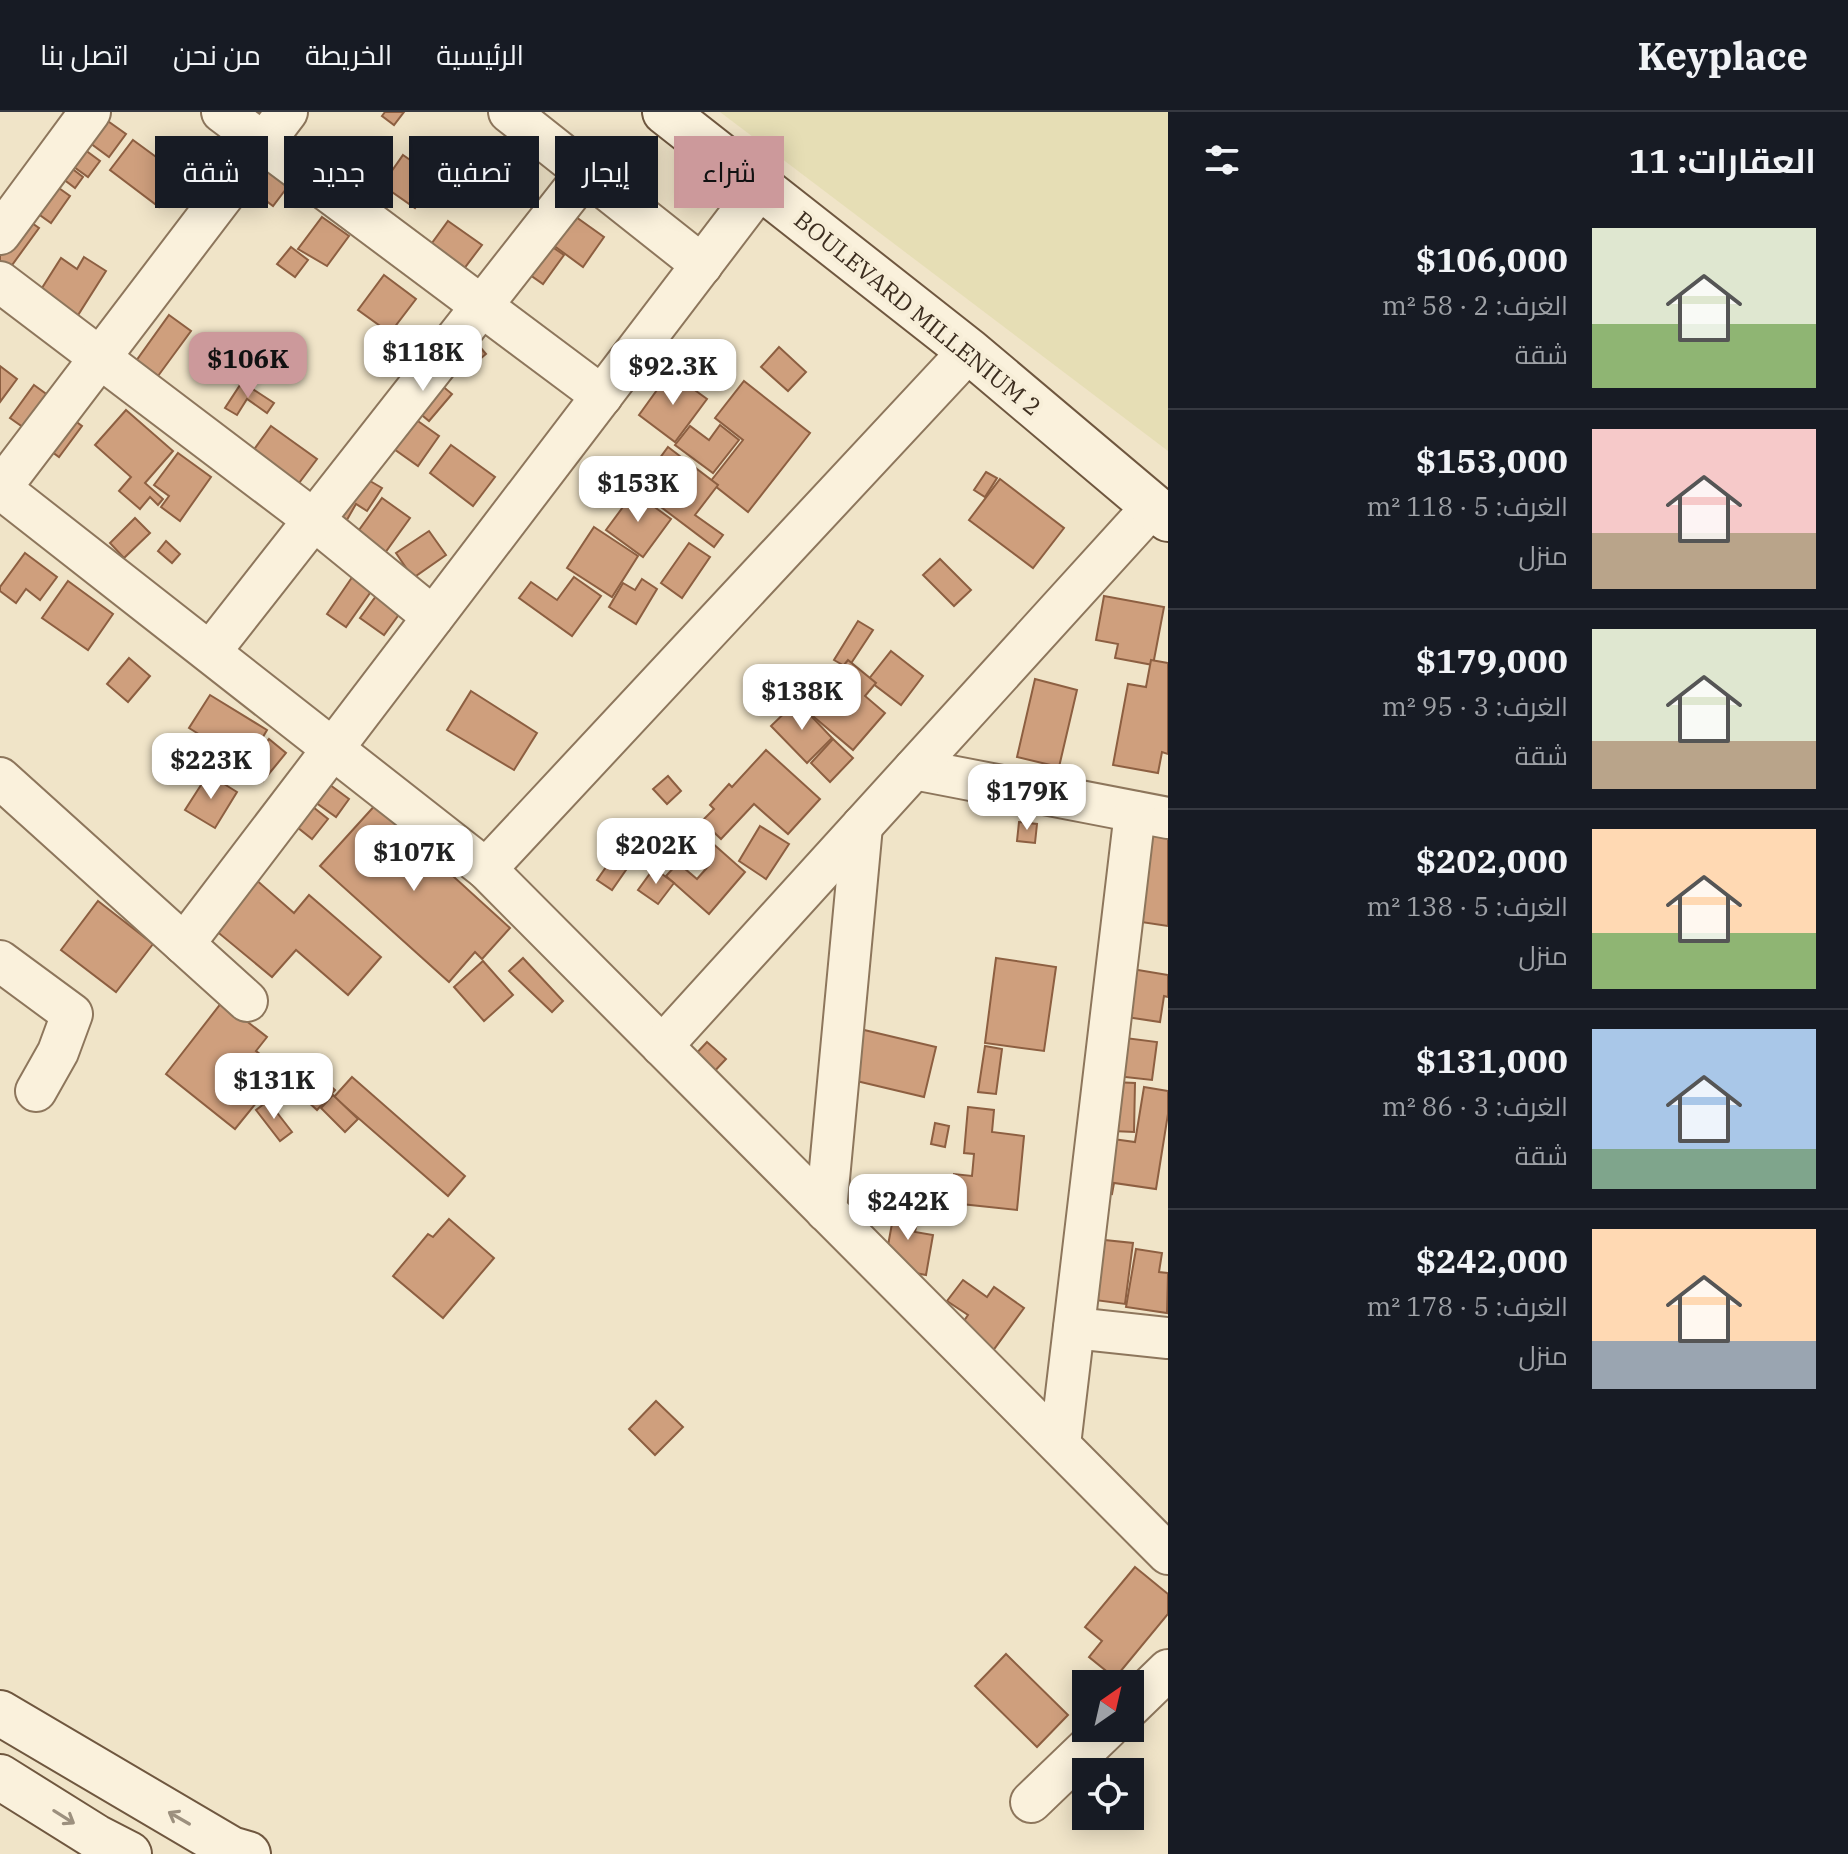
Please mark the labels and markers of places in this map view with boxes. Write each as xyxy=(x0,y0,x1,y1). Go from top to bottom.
pin: $118K xyxy=(367,325,479,393)
pin: $106K xyxy=(192,332,304,400)
pin: $92.3K xyxy=(608,339,738,407)
pin: $153K xyxy=(582,456,694,524)
pin: $138K xyxy=(746,664,858,732)
pin: $223K xyxy=(155,733,267,801)
pin: $179K xyxy=(971,764,1083,832)
pin: $202K xyxy=(600,818,712,886)
pin: $107K xyxy=(358,825,470,893)
pin: $131K xyxy=(218,1053,330,1121)
pin: $242K xyxy=(852,1174,964,1242)

